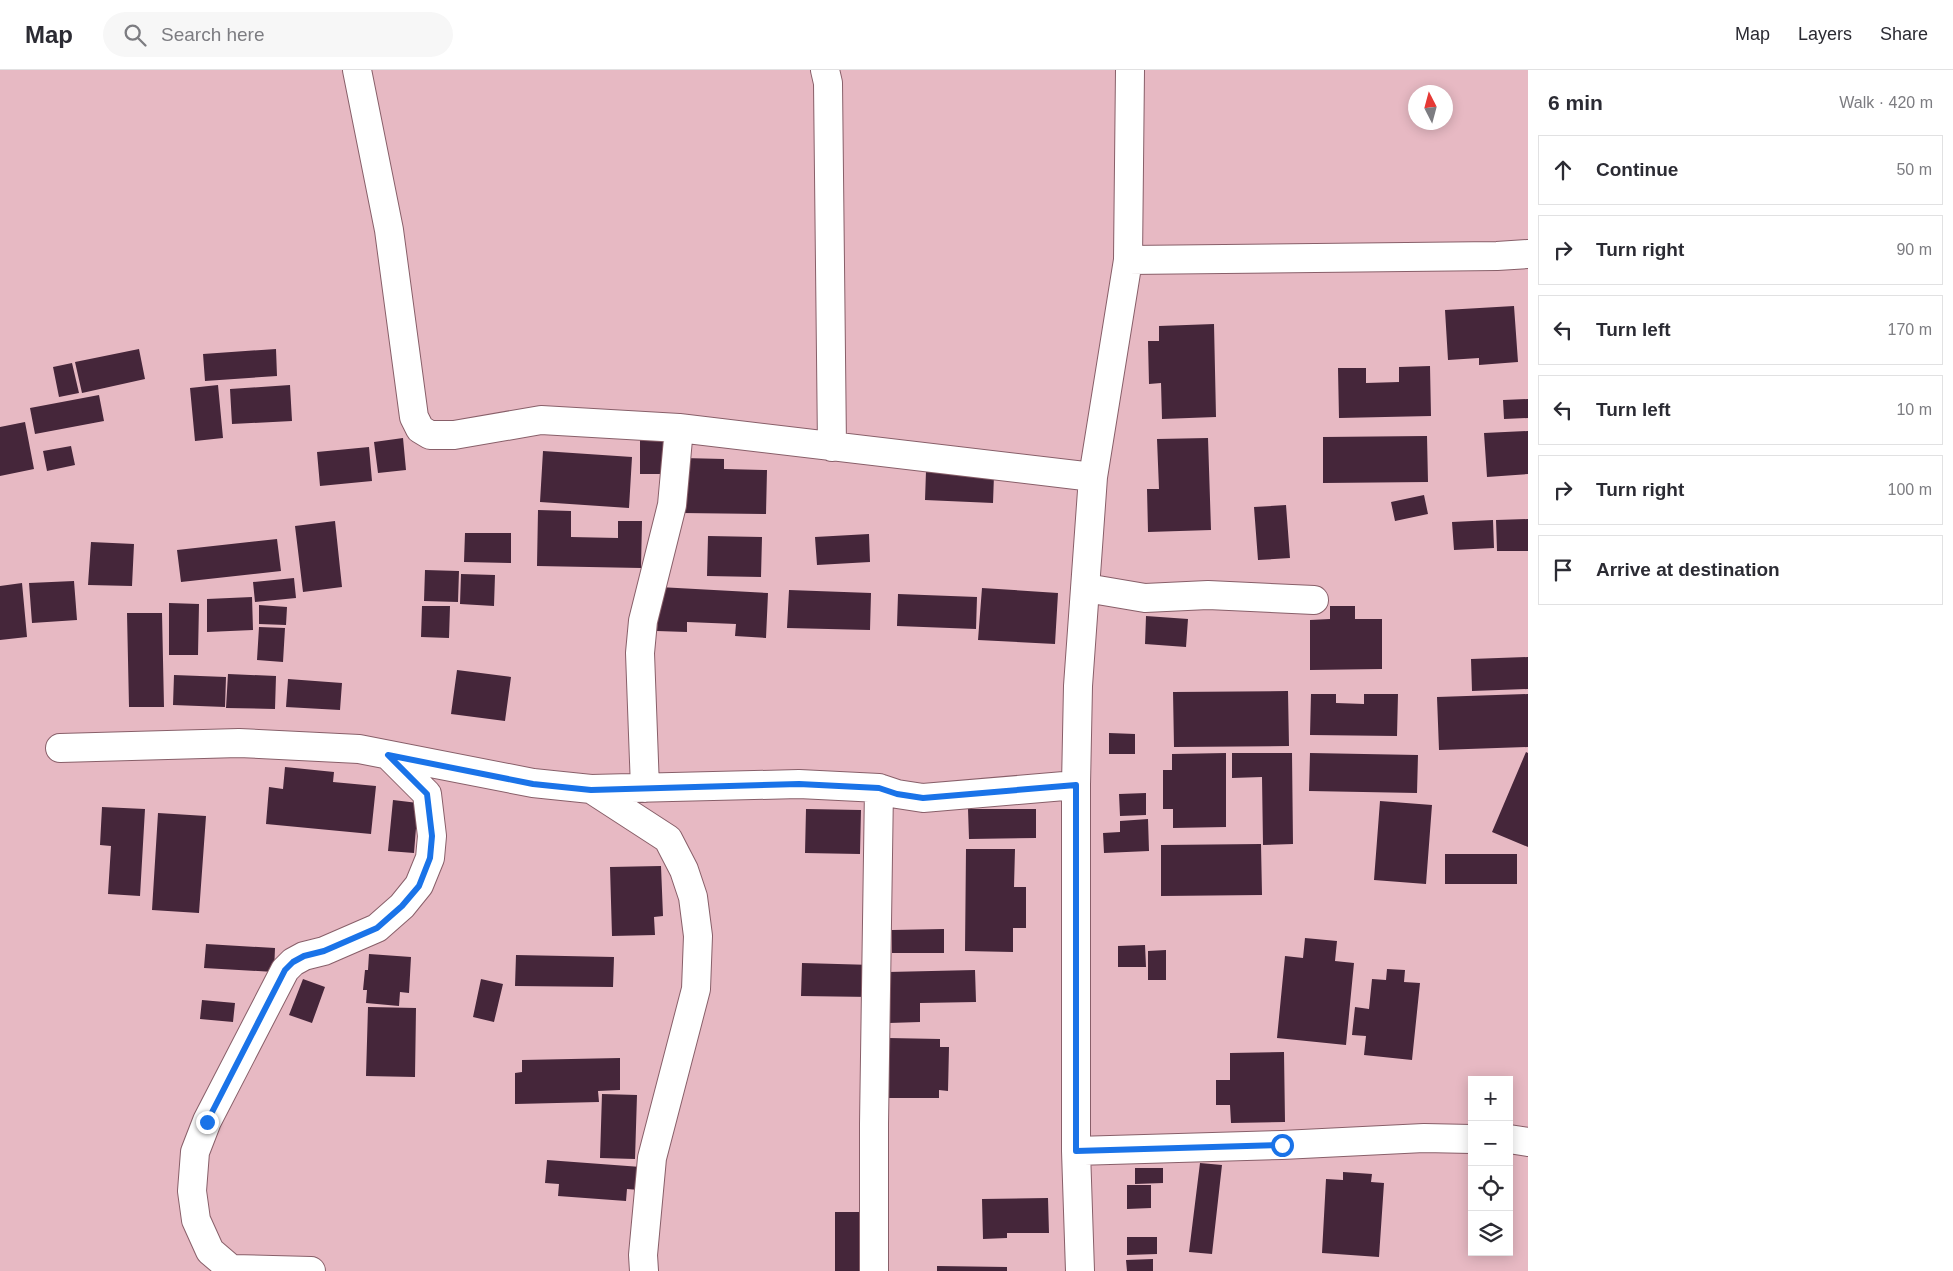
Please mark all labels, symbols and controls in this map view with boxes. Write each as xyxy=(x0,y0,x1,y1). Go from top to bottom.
search box xyxy=(103,12,453,57)
text: Map xyxy=(25,21,73,48)
icon: search xyxy=(121,21,149,49)
text: Search here xyxy=(161,24,265,45)
text: Map xyxy=(1735,24,1770,44)
text: Layers xyxy=(1798,24,1852,44)
text: Share xyxy=(1880,24,1928,44)
north arrow xyxy=(1408,85,1453,130)
text: 6 min xyxy=(1548,91,1603,114)
text: Walk · 420 m xyxy=(1839,94,1933,111)
icon: ahead xyxy=(1549,156,1577,184)
text: Continue xyxy=(1596,159,1678,180)
text: 50 m xyxy=(1896,161,1932,178)
icon: right xyxy=(1549,236,1577,264)
text: Turn right xyxy=(1596,239,1684,260)
text: 90 m xyxy=(1896,241,1932,258)
icon: left xyxy=(1549,316,1577,344)
text: Turn left xyxy=(1596,319,1671,340)
text: 170 m xyxy=(1888,321,1932,338)
icon: left xyxy=(1549,396,1577,424)
text: Turn left xyxy=(1596,399,1671,420)
text: 10 m xyxy=(1896,401,1932,418)
icon: right xyxy=(1549,476,1577,504)
text: Turn right xyxy=(1596,479,1684,500)
text: 100 m xyxy=(1888,481,1932,498)
icon: arrive xyxy=(1549,556,1577,584)
text: Arrive at destination xyxy=(1596,559,1780,580)
map controls xyxy=(1468,1076,1513,1256)
button: + xyxy=(1468,1076,1513,1121)
route end xyxy=(196,1111,219,1134)
button: − xyxy=(1468,1121,1513,1166)
route start xyxy=(1271,1134,1294,1157)
button: locate xyxy=(1468,1166,1513,1211)
button: layers xyxy=(1468,1211,1513,1256)

